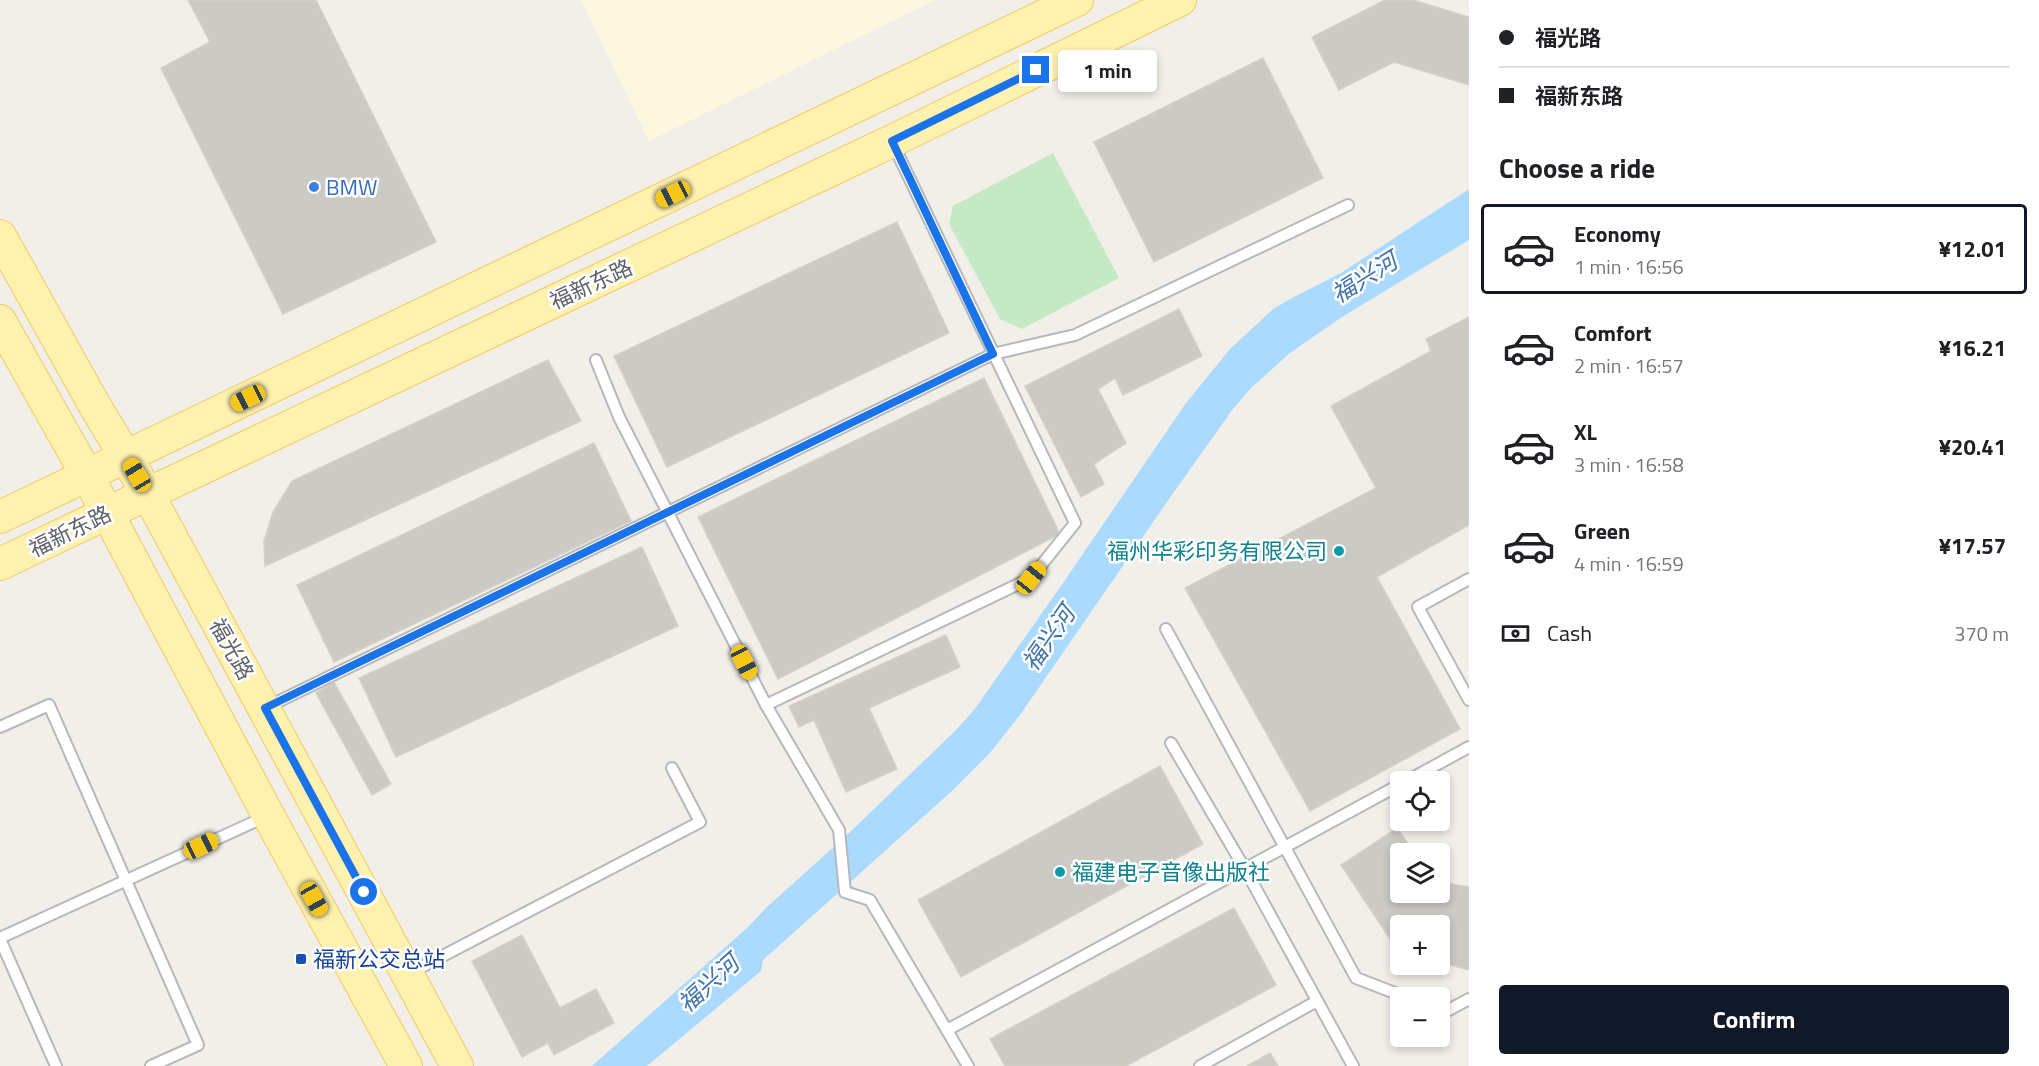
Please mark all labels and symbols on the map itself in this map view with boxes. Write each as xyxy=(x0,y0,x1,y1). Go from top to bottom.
callout: 1 min xyxy=(1057,49,1156,91)
route end xyxy=(1022,56,1049,83)
place label: BMW xyxy=(326,170,378,204)
car xyxy=(653,178,693,210)
marker: BMW xyxy=(307,180,321,194)
water label: 福兴河 xyxy=(1324,241,1407,311)
street label: 福新东路 xyxy=(544,250,638,318)
car xyxy=(228,382,268,414)
car xyxy=(120,455,154,495)
street label: 福新东路 xyxy=(23,496,117,566)
place label: 福州华彩印务有限公司 xyxy=(1107,534,1327,568)
marker: 福州华彩印务有限公司 xyxy=(1332,544,1346,558)
car xyxy=(1013,558,1049,598)
water label: 福兴河 xyxy=(1013,595,1086,678)
street label: 福光路 xyxy=(201,612,263,686)
car xyxy=(728,642,760,682)
car xyxy=(181,830,221,862)
place label: 福建电子音像出版社 xyxy=(1072,855,1270,889)
marker: 福建电子音像出版社 xyxy=(1053,865,1067,879)
route start xyxy=(350,878,377,905)
car xyxy=(297,879,331,919)
place label: 福新公交总站 xyxy=(313,942,445,976)
water label: 福兴河 xyxy=(669,943,750,1020)
marker: 福新公交总站 xyxy=(294,952,308,966)

